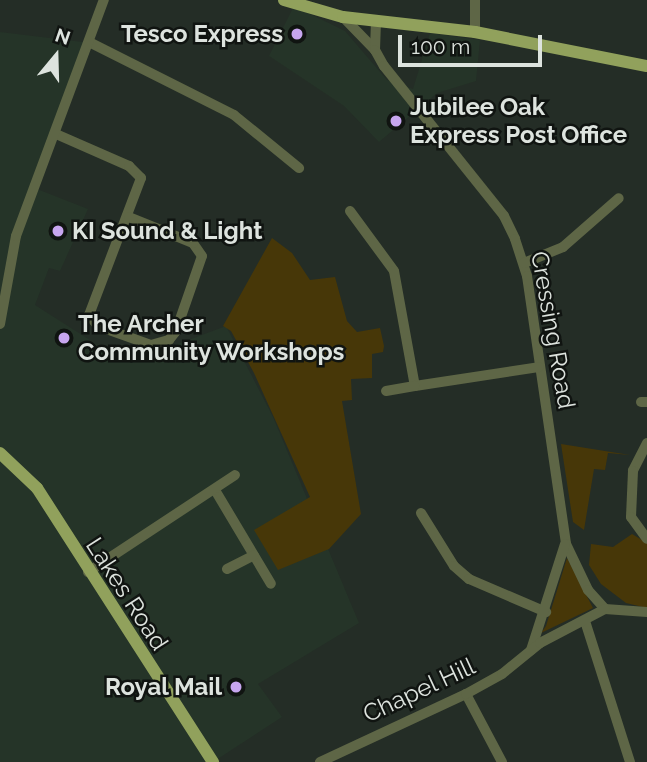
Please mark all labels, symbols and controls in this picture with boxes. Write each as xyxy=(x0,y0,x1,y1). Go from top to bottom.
place label: Tesco Express xyxy=(121,20,283,48)
north arrow xyxy=(21,21,91,91)
scale bar xyxy=(402,21,546,65)
text: N xyxy=(52,23,73,49)
marker: Tesco Express xyxy=(289,26,305,42)
text: 100 m xyxy=(411,34,470,59)
place label: Jubilee Oak Express Post Office xyxy=(410,93,627,149)
marker: Jubilee Oak Express Post Office xyxy=(388,113,404,129)
place label: KI Sound & Light xyxy=(72,217,262,245)
marker: KI Sound & Light xyxy=(50,223,66,239)
street label: Cressing Road xyxy=(525,249,581,411)
place label: The Archer Community Workshops xyxy=(78,310,346,366)
marker: The Archer Community Workshops xyxy=(56,330,72,346)
street label: Lakes Road xyxy=(80,532,174,656)
street label: Chapel Hill xyxy=(358,651,480,729)
place label: Royal Mail xyxy=(104,673,222,701)
marker: Royal Mail xyxy=(228,679,244,695)

